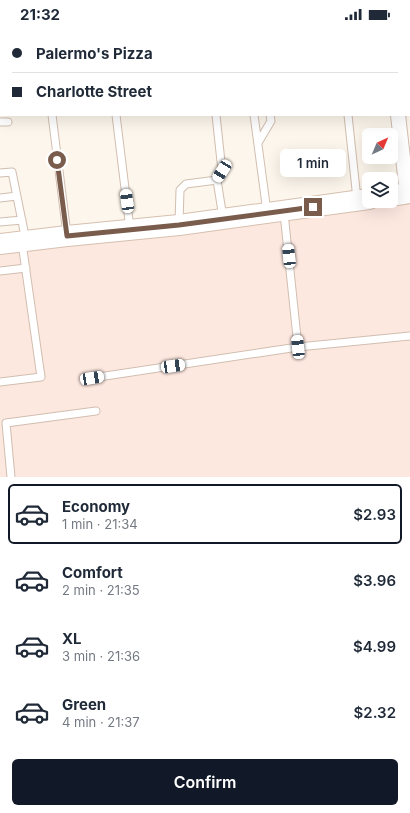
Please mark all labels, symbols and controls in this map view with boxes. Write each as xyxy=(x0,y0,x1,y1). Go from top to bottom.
text: 21:32 xyxy=(20,5,60,24)
text: Palermo's Pizza xyxy=(36,44,153,63)
text: Charlotte Street xyxy=(36,82,152,101)
north arrow xyxy=(362,128,398,164)
map controls xyxy=(362,128,398,208)
callout: 1 min xyxy=(280,149,346,177)
route start xyxy=(48,151,66,169)
text: 1 min xyxy=(297,155,329,171)
car xyxy=(211,158,233,184)
button: layers xyxy=(362,172,398,208)
car xyxy=(119,188,135,214)
route end xyxy=(304,198,322,216)
car xyxy=(282,243,296,269)
car xyxy=(291,334,305,360)
car xyxy=(160,358,186,374)
car xyxy=(79,370,105,386)
icon: car xyxy=(14,496,50,532)
text: Economy xyxy=(62,497,130,516)
text: $2.93 xyxy=(353,505,396,524)
text: 1 min · 21:34 xyxy=(62,516,138,532)
icon: car xyxy=(14,562,50,598)
text: Comfort xyxy=(62,563,123,582)
text: $3.96 xyxy=(353,571,396,590)
text: 2 min · 21:35 xyxy=(62,582,140,598)
icon: car xyxy=(14,628,50,664)
text: XL xyxy=(62,629,82,648)
text: $4.99 xyxy=(353,637,396,656)
text: 3 min · 21:36 xyxy=(62,648,140,664)
icon: car xyxy=(14,694,50,730)
text: Green xyxy=(62,695,106,714)
text: $2.32 xyxy=(354,703,396,722)
text: 4 min · 21:37 xyxy=(62,714,140,730)
button: Confirm xyxy=(12,759,398,805)

